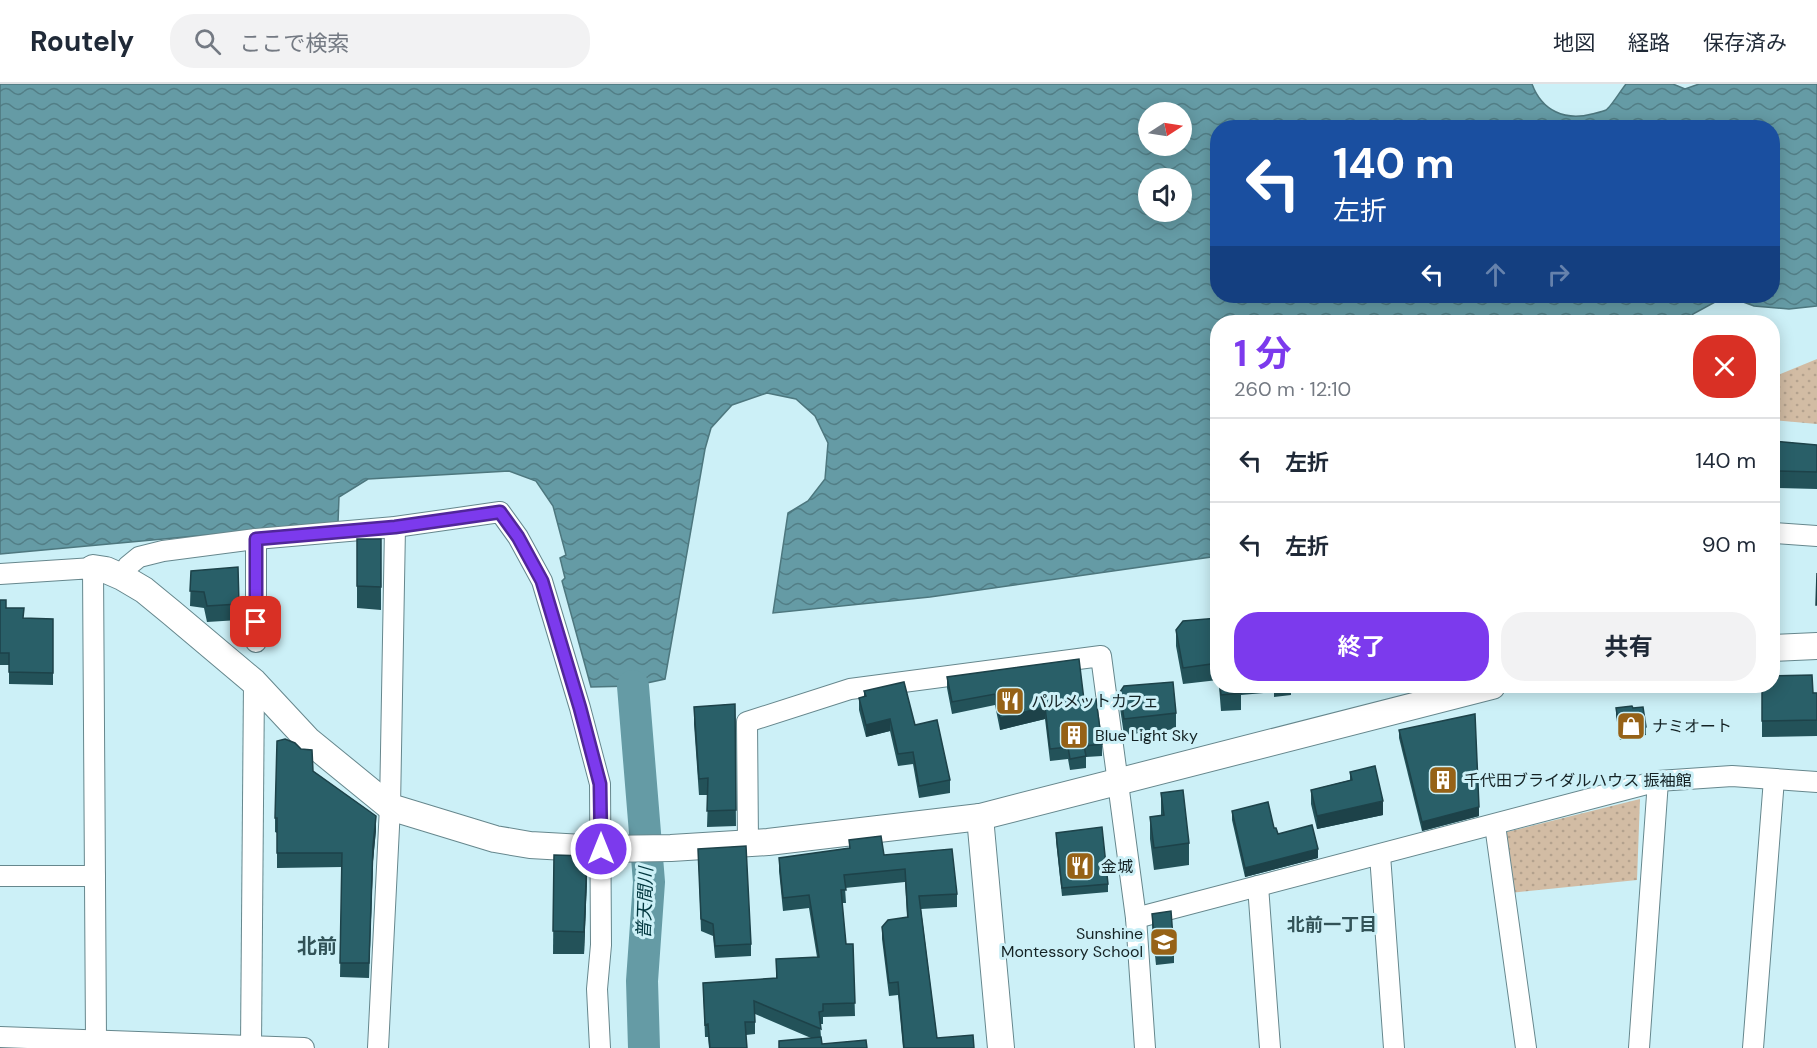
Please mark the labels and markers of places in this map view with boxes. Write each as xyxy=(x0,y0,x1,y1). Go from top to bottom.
pin xyxy=(230,596,281,647)
restaurant icon: パルメットカフェ xyxy=(994,685,1026,717)
place label: パルメットカフェ xyxy=(1031,691,1159,712)
shop icon: ナミオート xyxy=(1615,710,1647,742)
place label: ナミオート xyxy=(1652,716,1732,737)
building icon: Blue Light Sky xyxy=(1058,719,1090,751)
place label: Blue Light Sky xyxy=(1095,725,1198,746)
building icon: 千代田ブライダルハウス 振袖館 xyxy=(1427,764,1459,796)
place label: 千代田ブライダルハウス 振袖館 xyxy=(1464,770,1692,791)
restaurant icon: 金城 xyxy=(1064,850,1096,882)
place label: 金城 xyxy=(1101,856,1133,877)
place label: Sunshine Montessory School xyxy=(1001,923,1143,962)
school or university icon: Sunshine Montessory School xyxy=(1148,926,1180,958)

